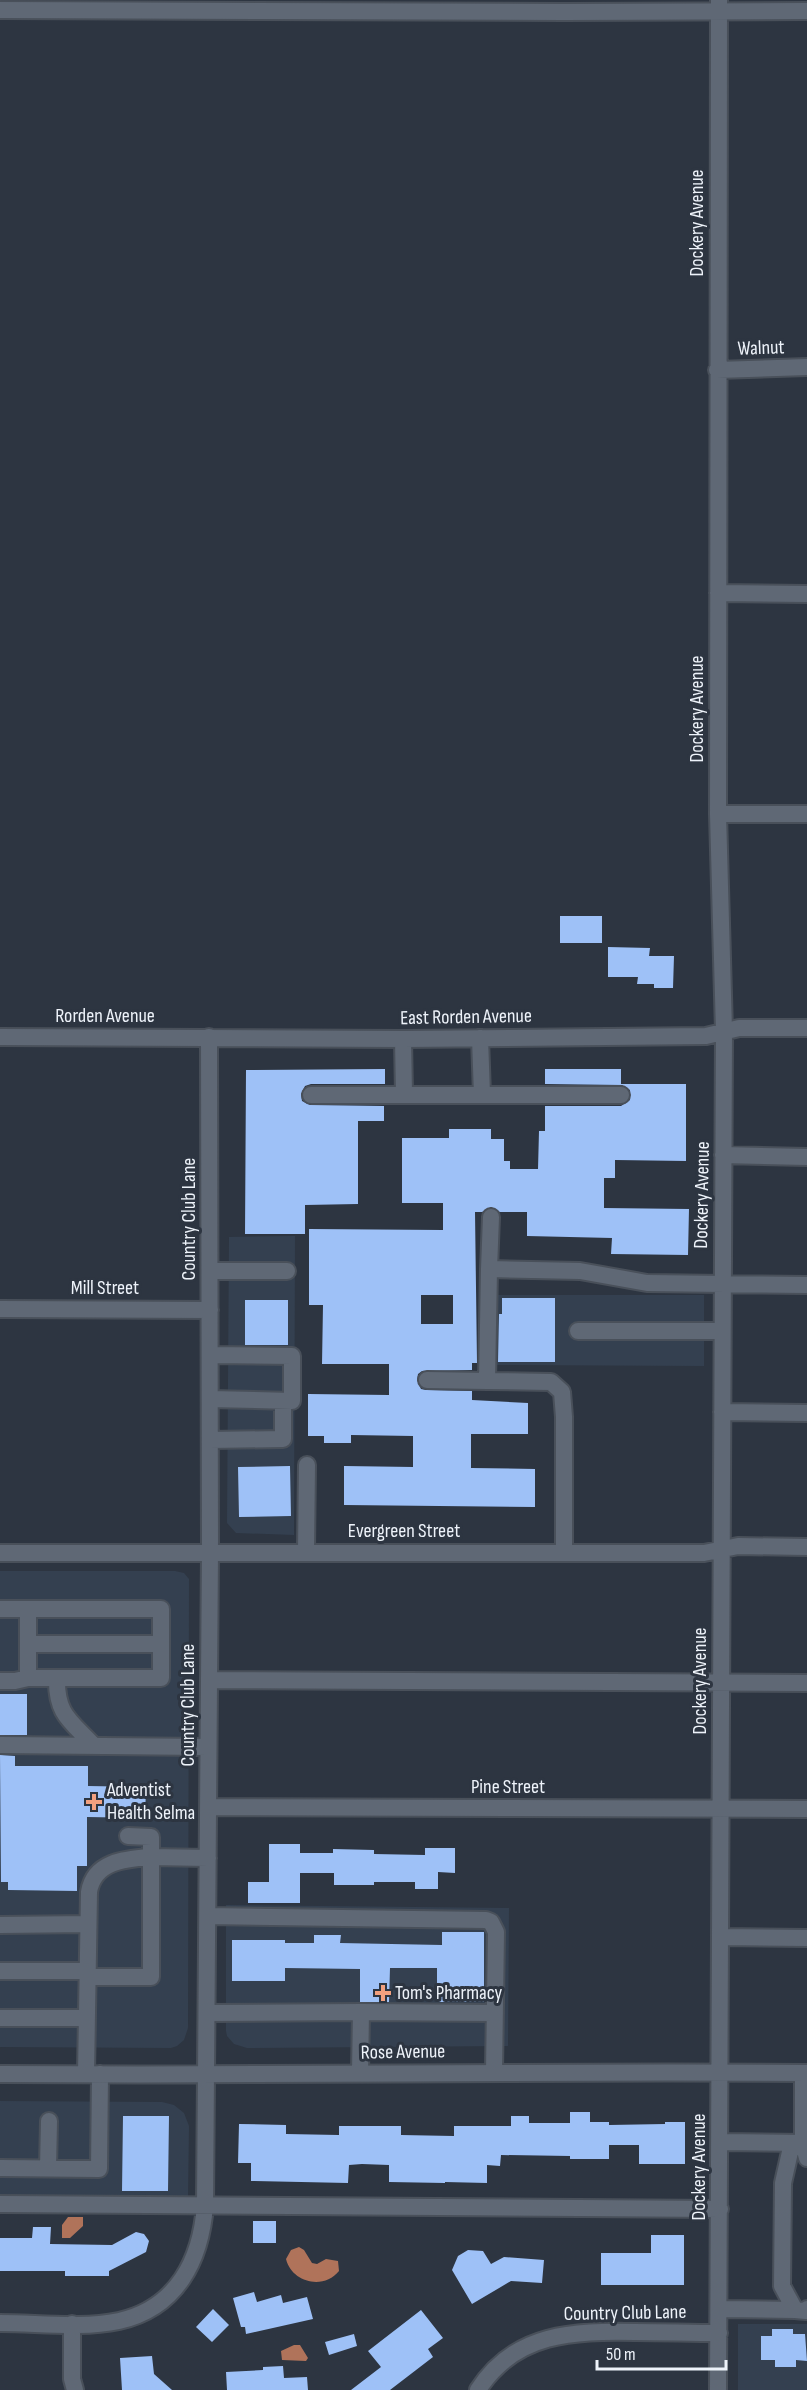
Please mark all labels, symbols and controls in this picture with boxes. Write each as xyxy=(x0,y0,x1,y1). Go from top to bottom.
street label: Dockery Avenue xyxy=(685,169,709,277)
street label: Walnut xyxy=(737,335,785,361)
street label: Dockery Avenue xyxy=(685,655,709,763)
street label: Rorden Avenue xyxy=(55,1004,155,1028)
street label: East Rorden Avenue xyxy=(400,1004,532,1030)
street label: Dockery Avenue xyxy=(689,1141,715,1249)
street label: Country Club Lane xyxy=(177,1158,201,1280)
street label: Mill Street xyxy=(71,1276,139,1300)
street label: Evergreen Street xyxy=(348,1519,460,1543)
street label: Dockery Avenue xyxy=(688,1627,712,1735)
street label: Country Club Lane xyxy=(176,1644,200,1766)
street label: Pine Street xyxy=(471,1775,545,1799)
place label: Adventist Health Selma xyxy=(106,1778,195,1825)
marker: Adventist Health Selma xyxy=(85,1793,103,1811)
place label: Tom's Pharmacy xyxy=(395,1981,503,2005)
marker: Tom's Pharmacy xyxy=(376,1986,390,2000)
street label: Rose Avenue xyxy=(360,2039,446,2065)
street label: Dockery Avenue xyxy=(687,2113,711,2221)
street label: Country Club Lane xyxy=(563,2300,687,2326)
scale bar xyxy=(597,2333,726,2371)
text: 50 m xyxy=(606,2344,636,2365)

